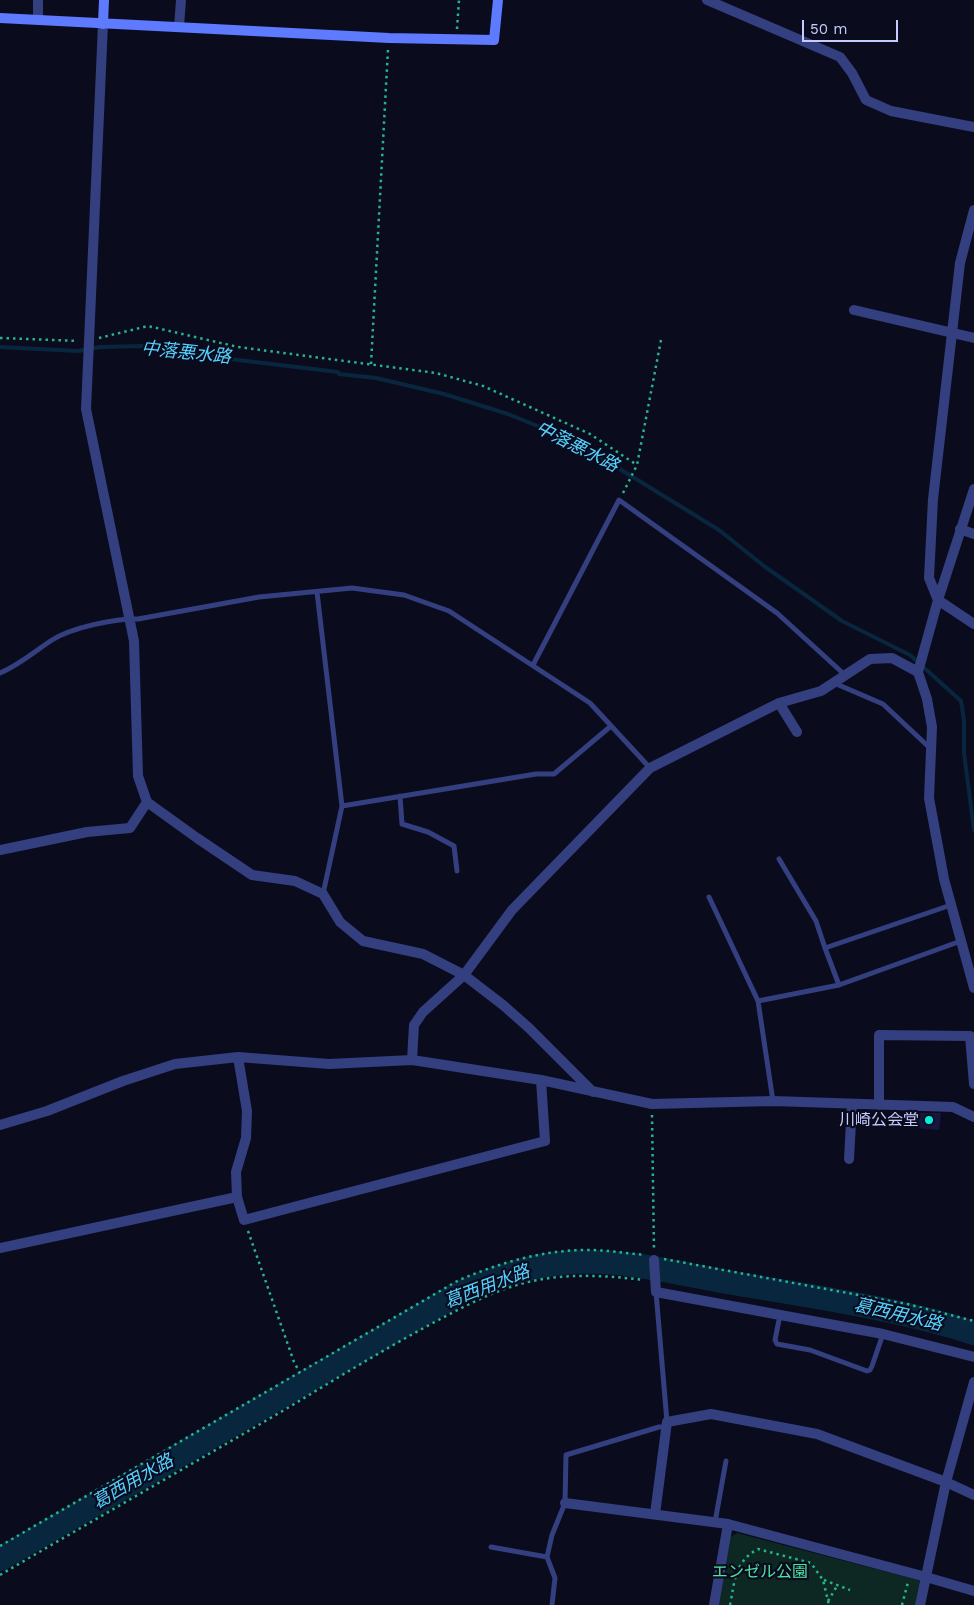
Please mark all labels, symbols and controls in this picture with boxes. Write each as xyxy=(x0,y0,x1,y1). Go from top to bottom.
scale bar xyxy=(804,10,900,42)
text: 50 m xyxy=(810,20,847,38)
water label: 中落悪水路 xyxy=(140,338,232,368)
water label: 中落悪水路 xyxy=(532,417,622,477)
place label: 川崎公会堂 xyxy=(839,1110,919,1130)
marker: 川崎公会堂 xyxy=(923,1114,935,1126)
water label: 葛西用水路 xyxy=(441,1261,533,1313)
water label: 葛西用水路 xyxy=(852,1294,944,1336)
water label: 葛西用水路 xyxy=(89,1450,177,1514)
park label: エンゼル公園 xyxy=(712,1562,808,1582)

